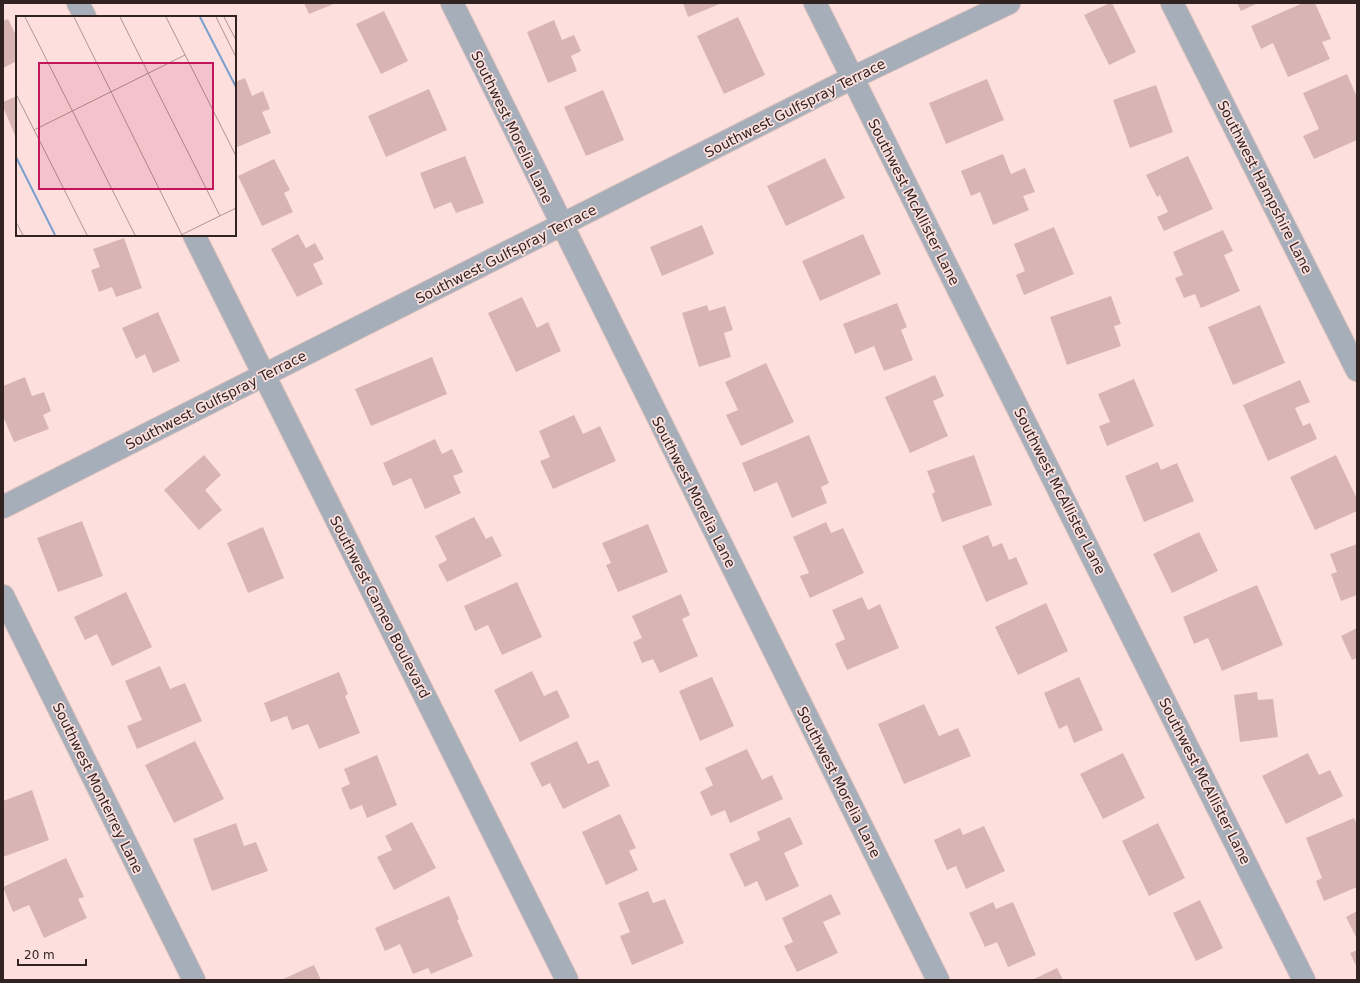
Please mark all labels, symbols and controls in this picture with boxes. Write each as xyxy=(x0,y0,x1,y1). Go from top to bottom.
inset map xyxy=(16,16,236,236)
street label: Southwest Morelia Lane xyxy=(468,48,556,206)
street label: Southwest Gulfspray Terrace xyxy=(702,55,888,161)
street label: Southwest Hampshire Lane xyxy=(1214,98,1316,276)
street label: Southwest McAllister Lane xyxy=(865,116,963,288)
street label: Southwest Gulfspray Terrace xyxy=(413,201,599,307)
street label: Southwest Gulfspray Terrace xyxy=(123,347,309,453)
street label: Southwest McAllister Lane xyxy=(1011,405,1109,577)
street label: Southwest Morelia Lane xyxy=(649,414,739,570)
street label: Southwest Cameo Boulevard xyxy=(327,513,433,701)
street label: Southwest McAllister Lane xyxy=(1156,695,1254,867)
street label: Southwest Monterrey Lane xyxy=(50,700,146,876)
street label: Southwest Morelia Lane xyxy=(794,704,884,860)
scale bar xyxy=(18,941,86,967)
text: 20 m xyxy=(24,948,55,962)

